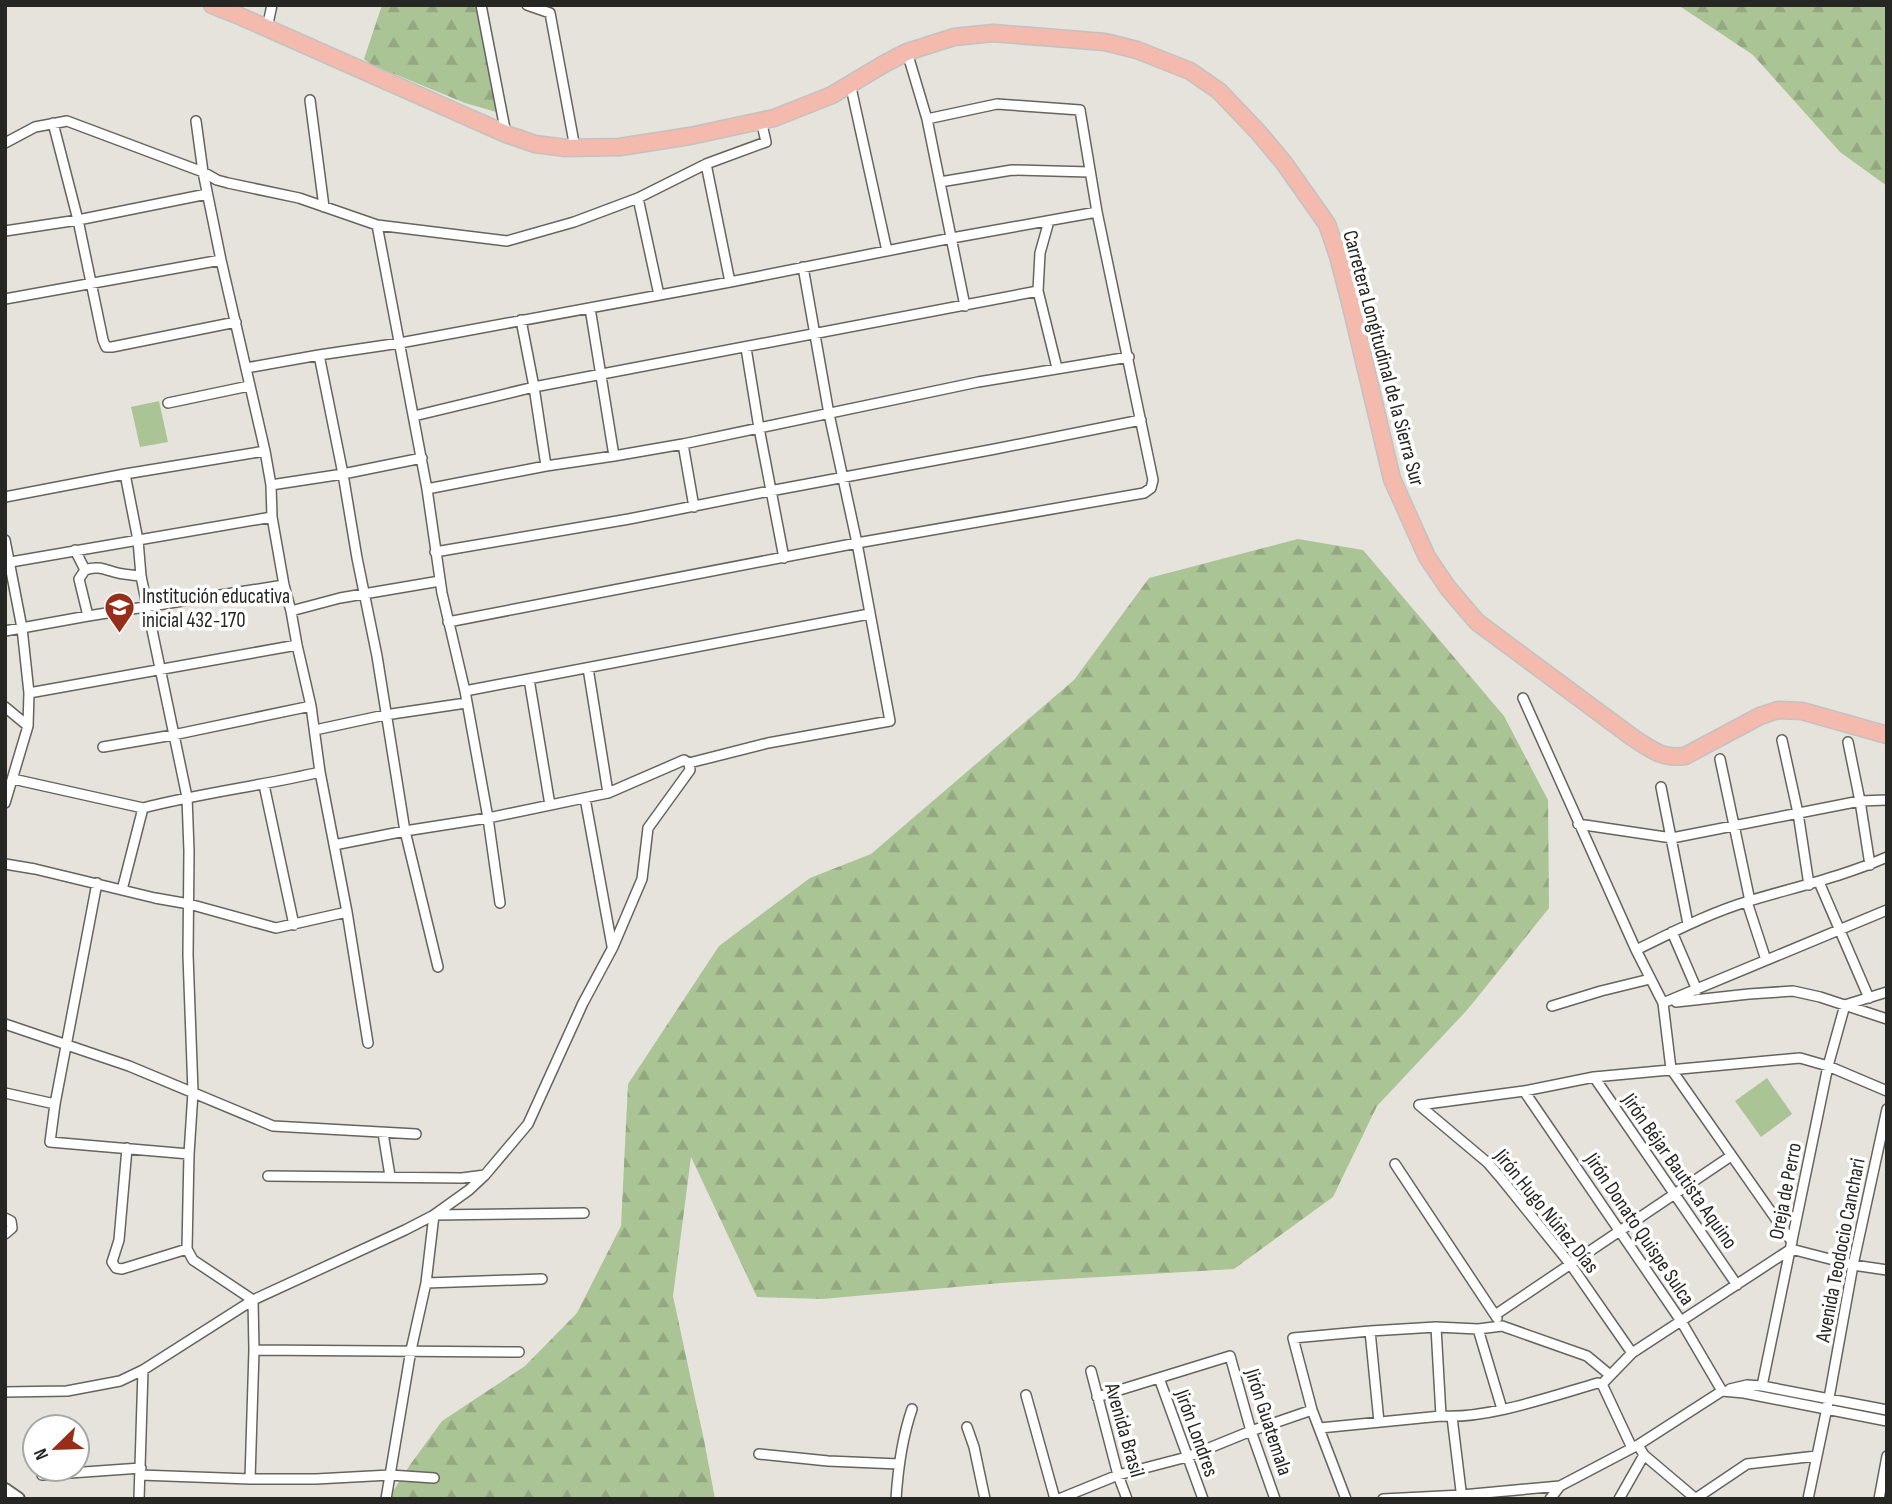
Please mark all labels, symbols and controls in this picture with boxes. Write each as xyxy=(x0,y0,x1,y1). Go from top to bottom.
street label: Carretera Longitudinal de la Sierra Sur xyxy=(1337,228,1430,489)
place label: Institución educativa inicial 432-170 xyxy=(142,584,290,633)
school or university icon: Institución educativa inicial 432-170 xyxy=(102,591,136,635)
street label: Jirón Béjar Bautista Aquino xyxy=(1616,1088,1743,1254)
street label: Oreja de Perro xyxy=(1764,1141,1807,1242)
street label: Jirón Hugo Núñez Días xyxy=(1488,1143,1604,1278)
street label: Jirón Donato Quispe Sulca xyxy=(1579,1148,1700,1310)
street label: Avenida Teodocio Canchari xyxy=(1810,1156,1871,1345)
street label: Jirón Guatemala xyxy=(1239,1365,1297,1479)
street label: Avenida Brasil xyxy=(1099,1379,1150,1480)
street label: Jirón Londres xyxy=(1169,1385,1224,1480)
north arrow xyxy=(21,1413,91,1483)
text: N xyxy=(29,1445,54,1463)

